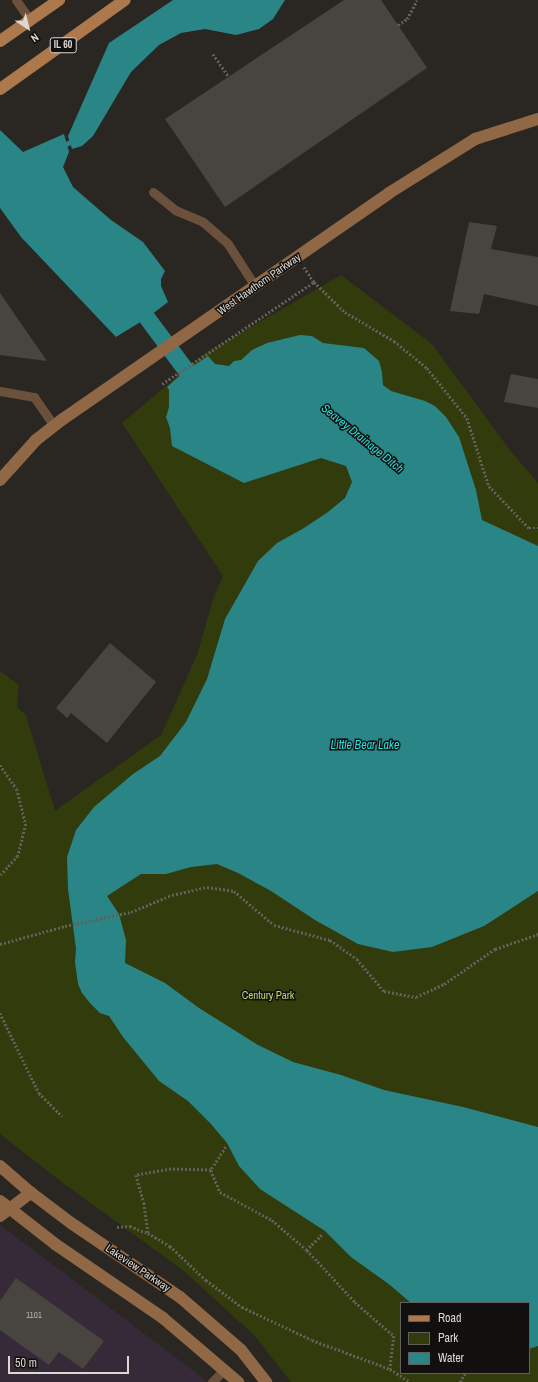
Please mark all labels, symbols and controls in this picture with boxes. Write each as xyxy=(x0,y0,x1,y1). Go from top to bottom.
north arrow xyxy=(8,8,48,48)
text: N xyxy=(28,30,42,45)
road number: IL 60 xyxy=(49,37,77,53)
street label: West Hawthorn Parkway xyxy=(215,250,303,318)
water label: Seavey Drainage Ditch xyxy=(318,401,406,477)
water label: Little Bear Lake xyxy=(331,739,399,753)
park label: Century Park xyxy=(242,988,294,1002)
street label: Lakeview Parkway xyxy=(103,1242,173,1294)
legend xyxy=(400,1302,530,1374)
house number: 1101 xyxy=(26,1310,42,1320)
text: Road xyxy=(438,1310,462,1326)
text: Park xyxy=(438,1330,458,1346)
scale bar xyxy=(10,1348,131,1374)
text: Water xyxy=(438,1350,464,1366)
text: 50 m xyxy=(15,1355,37,1371)

